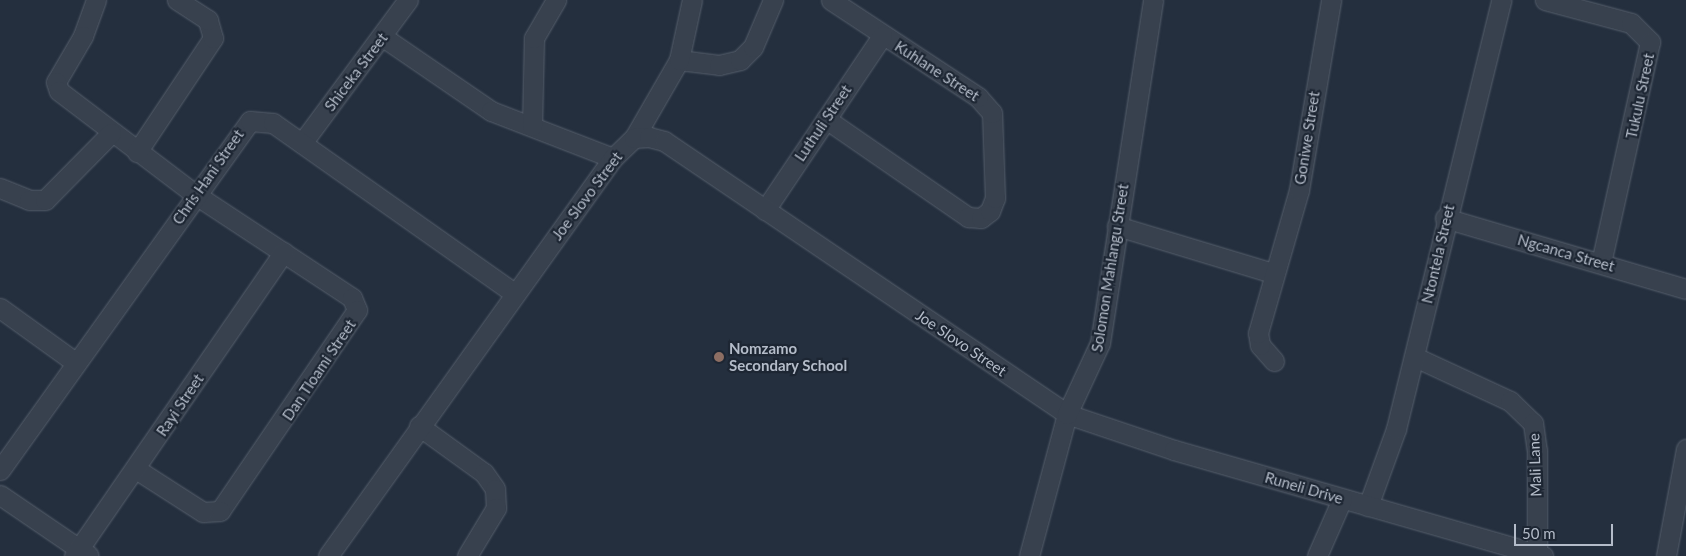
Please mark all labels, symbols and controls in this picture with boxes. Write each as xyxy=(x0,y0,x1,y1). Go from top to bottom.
street label: Shiceka Street xyxy=(321,29,391,115)
street label: Kuhlane Street xyxy=(891,37,983,105)
street label: Tukulu Street xyxy=(1622,52,1658,140)
street label: Luthuli Street xyxy=(791,81,855,165)
street label: Goniwe Street xyxy=(1291,90,1323,186)
street label: Chris Hani Street xyxy=(169,126,247,228)
street label: Joe Slovo Street xyxy=(548,148,626,244)
street label: Solomon Mahlangu Street xyxy=(1088,183,1132,353)
street label: Ntontela Street xyxy=(1418,203,1458,305)
street label: Ngcanca Street xyxy=(1516,231,1616,275)
street label: Joe Slovo Street xyxy=(912,306,1010,380)
street label: Dan Tloami Street xyxy=(278,316,360,424)
place label: Nomzamo Secondary School xyxy=(729,339,848,374)
marker: Nomzamo Secondary School xyxy=(713,351,725,363)
street label: Rayi Street xyxy=(153,370,207,440)
street label: Mali Lane xyxy=(1525,433,1545,497)
street label: Runeli Drive xyxy=(1263,468,1345,508)
scale bar xyxy=(1516,514,1615,546)
text: 50 m xyxy=(1522,524,1556,542)

